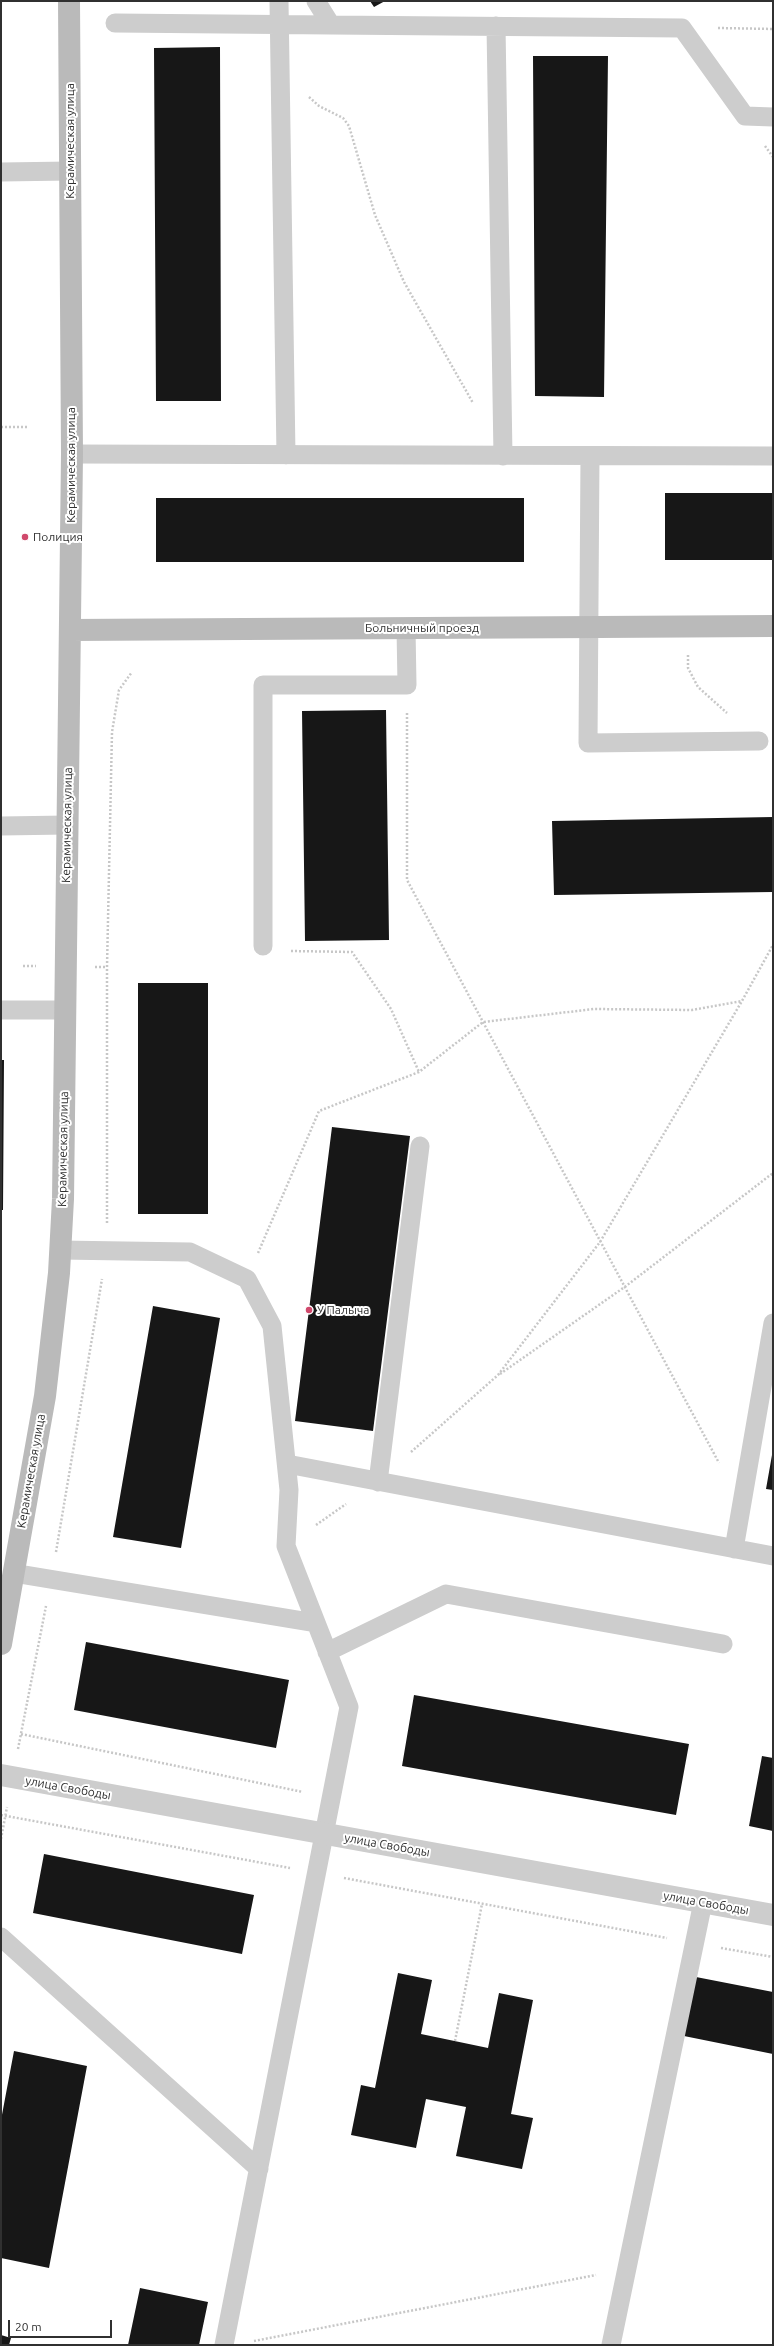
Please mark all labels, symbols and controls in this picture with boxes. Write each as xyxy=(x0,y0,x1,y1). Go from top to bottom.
street label: Керамическая улица xyxy=(63,83,77,199)
street label: Керамическая улица xyxy=(64,407,78,523)
place label: Полиция xyxy=(33,530,83,544)
marker: Полиция xyxy=(20,532,30,542)
street label: Больничный проезд xyxy=(365,621,479,635)
street label: Керамическая улица xyxy=(59,767,75,883)
street label: Керамическая улица xyxy=(55,1091,71,1207)
place label: У Палыча xyxy=(317,1303,369,1317)
marker: У Палыча xyxy=(304,1305,314,1315)
street label: Керамическая улица xyxy=(14,1413,48,1529)
street label: улица Свободы xyxy=(24,1773,112,1803)
street label: улица Свободы xyxy=(343,1830,431,1860)
street label: улица Свободы xyxy=(662,1888,750,1918)
scale bar xyxy=(10,2312,114,2338)
text: 20 m xyxy=(15,2320,42,2333)

